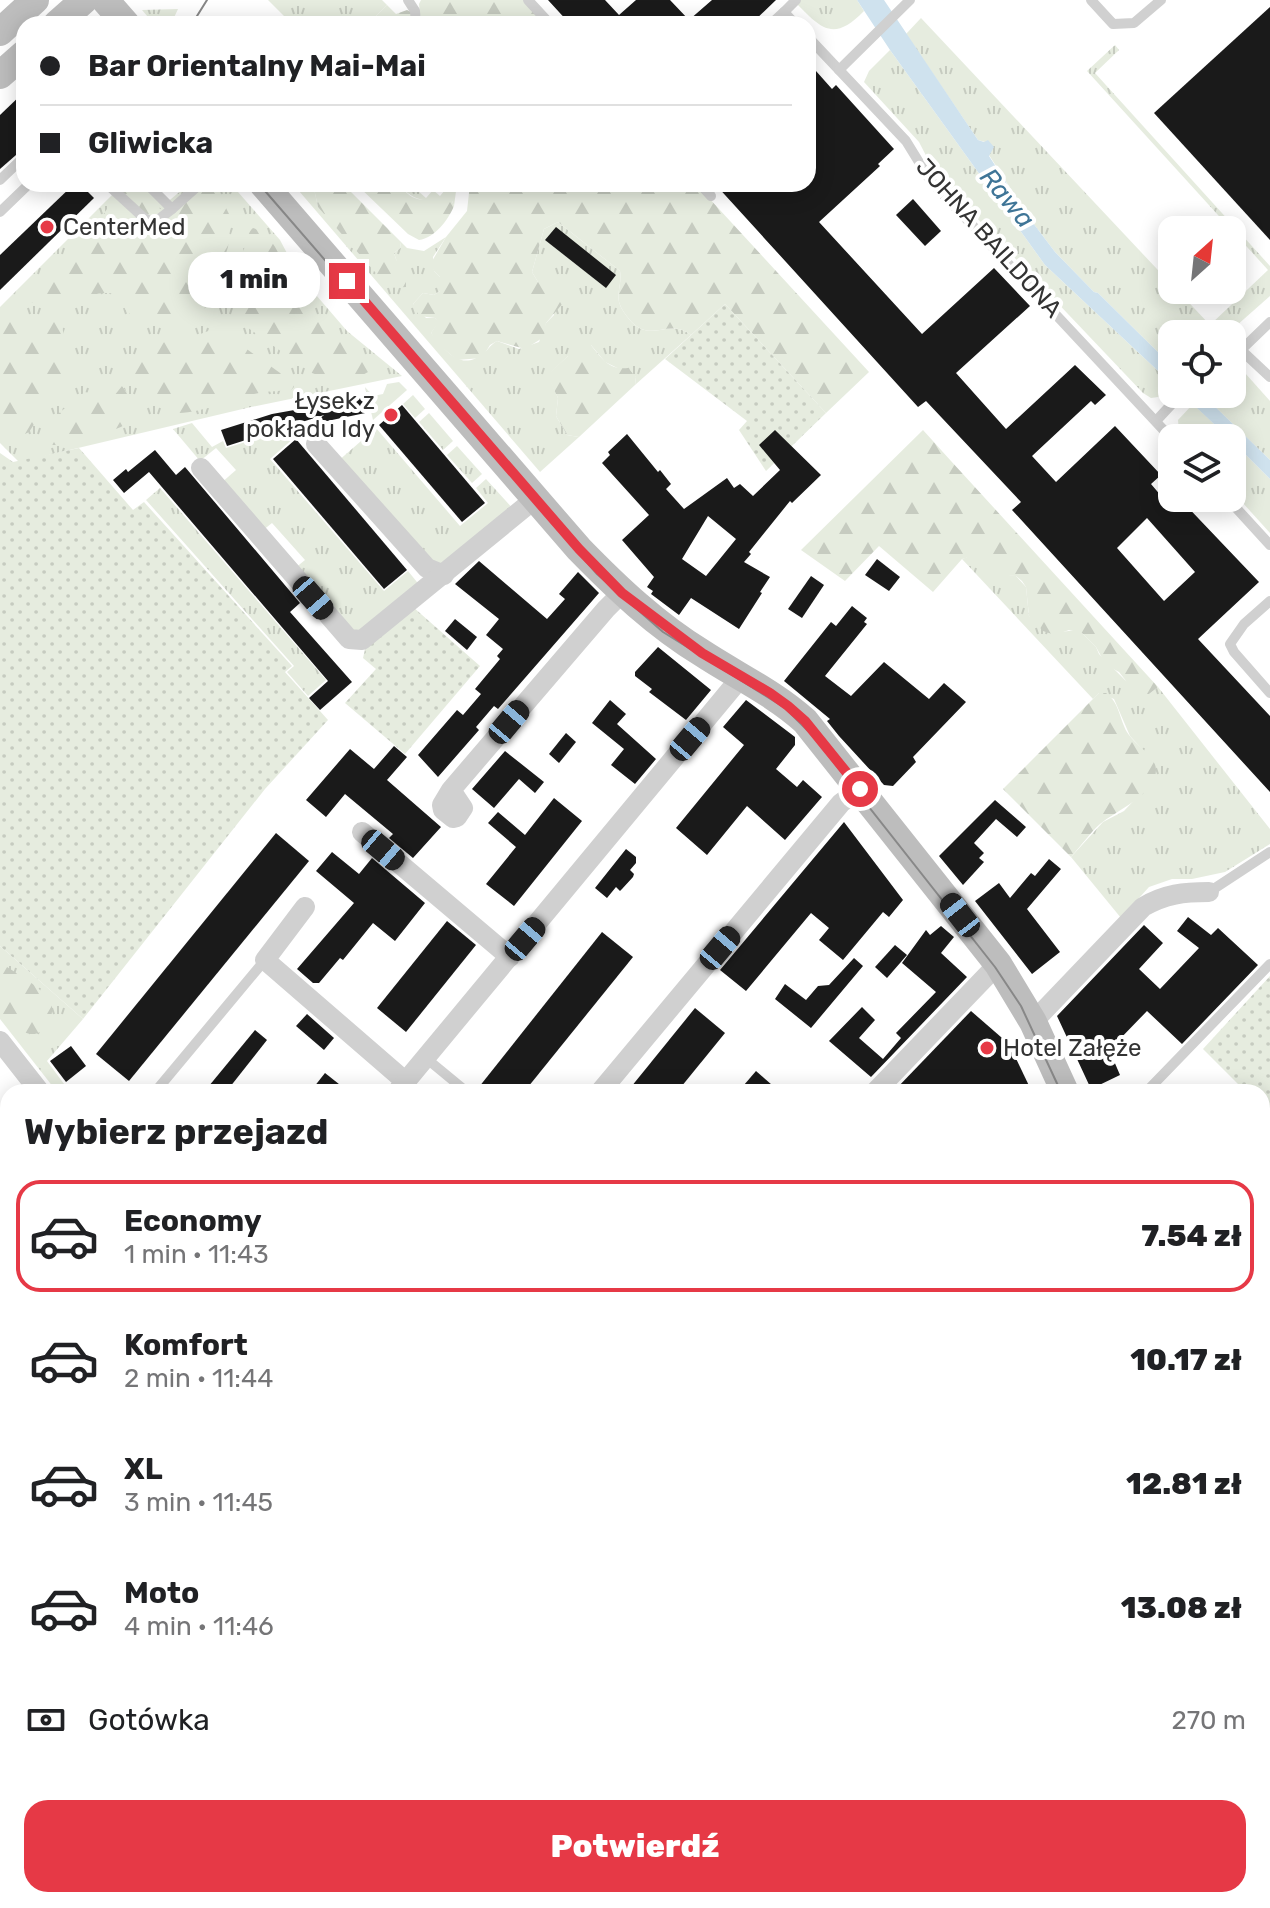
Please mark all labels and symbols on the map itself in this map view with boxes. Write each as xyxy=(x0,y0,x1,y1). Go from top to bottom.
street label: JOHNA BAILDONA xyxy=(910,153,1068,323)
water label: Rawa xyxy=(973,162,1041,234)
place label: CenterMed xyxy=(63,213,186,241)
north arrow xyxy=(1158,216,1246,304)
marker: CenterMed xyxy=(38,218,56,236)
callout: 1 min xyxy=(187,253,319,309)
route end xyxy=(329,263,365,299)
place label: Łysek z pokładu Idy xyxy=(246,387,375,443)
marker: Łysek z pokładu Idy xyxy=(382,406,400,424)
car xyxy=(288,572,338,624)
car xyxy=(484,696,534,748)
car xyxy=(665,713,715,765)
route start xyxy=(842,771,878,807)
car xyxy=(357,825,409,875)
car xyxy=(936,889,984,941)
car xyxy=(500,913,550,965)
car xyxy=(695,922,745,974)
place label: Hotel Załęże xyxy=(1003,1034,1142,1062)
marker: Hotel Załęże xyxy=(978,1039,996,1057)

